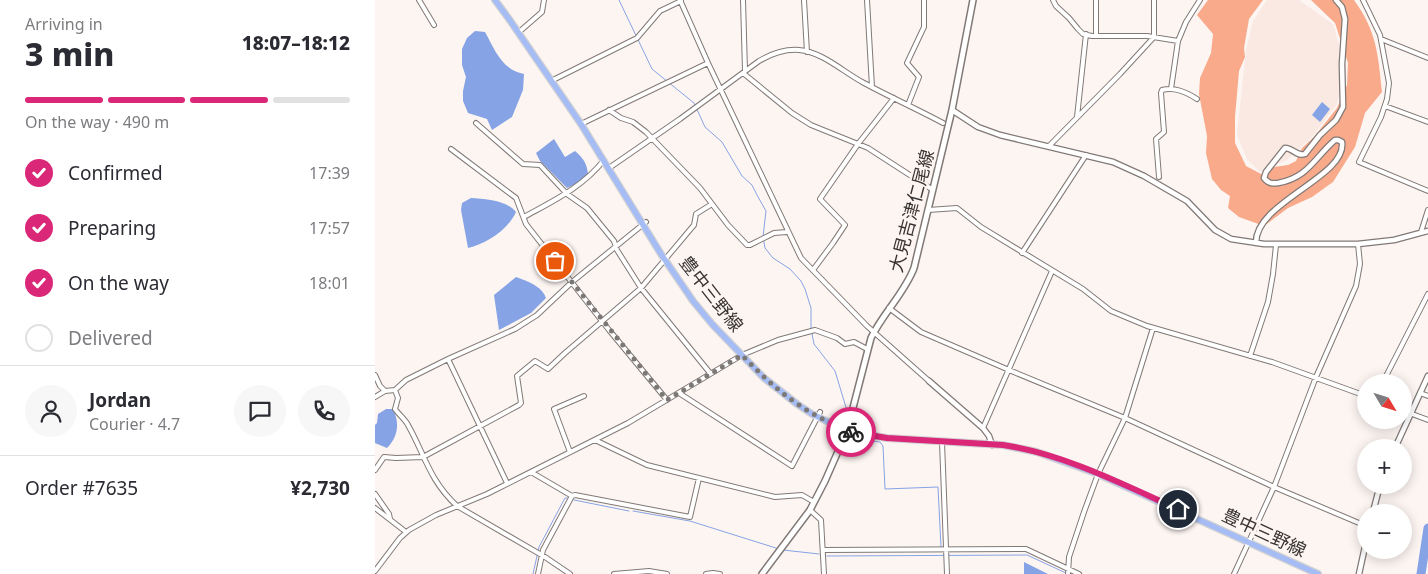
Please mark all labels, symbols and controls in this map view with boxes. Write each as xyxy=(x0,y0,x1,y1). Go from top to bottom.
text: Arriving in xyxy=(25,13,103,35)
text: 18:07–18:12 xyxy=(242,30,350,56)
text: 3 min xyxy=(25,32,114,75)
text: On the way · 490 m xyxy=(25,111,169,133)
street label: 大見吉津仁尾線 xyxy=(883,147,939,275)
icon: check xyxy=(25,159,53,187)
text: Confirmed xyxy=(68,160,163,186)
text: 17:39 xyxy=(309,162,350,184)
icon: check xyxy=(25,214,53,242)
text: Preparing xyxy=(68,215,156,241)
text: 17:57 xyxy=(309,217,350,239)
pin xyxy=(534,240,576,282)
icon: bag xyxy=(541,247,569,275)
street label: 豊中三野線 xyxy=(675,251,749,336)
icon: check xyxy=(25,269,53,297)
text: On the way xyxy=(68,270,169,296)
text: 18:01 xyxy=(309,272,350,294)
text: Delivered xyxy=(68,325,153,351)
north arrow xyxy=(1357,374,1413,429)
map controls xyxy=(1357,374,1412,559)
button: person xyxy=(25,385,77,437)
button: chat xyxy=(234,385,286,437)
button: phone xyxy=(298,385,350,437)
text: Jordan xyxy=(89,387,151,413)
courier xyxy=(826,407,876,457)
text: Courier · 4.7 xyxy=(89,413,180,435)
icon: bike xyxy=(837,418,865,446)
button: + xyxy=(1357,439,1412,494)
text: Order #7635 xyxy=(25,475,138,501)
text: ¥2,730 xyxy=(290,475,350,501)
pin xyxy=(1157,488,1199,530)
icon: home xyxy=(1164,495,1192,523)
street label: 豊中三野線 xyxy=(1219,502,1310,562)
button: − xyxy=(1357,504,1412,559)

